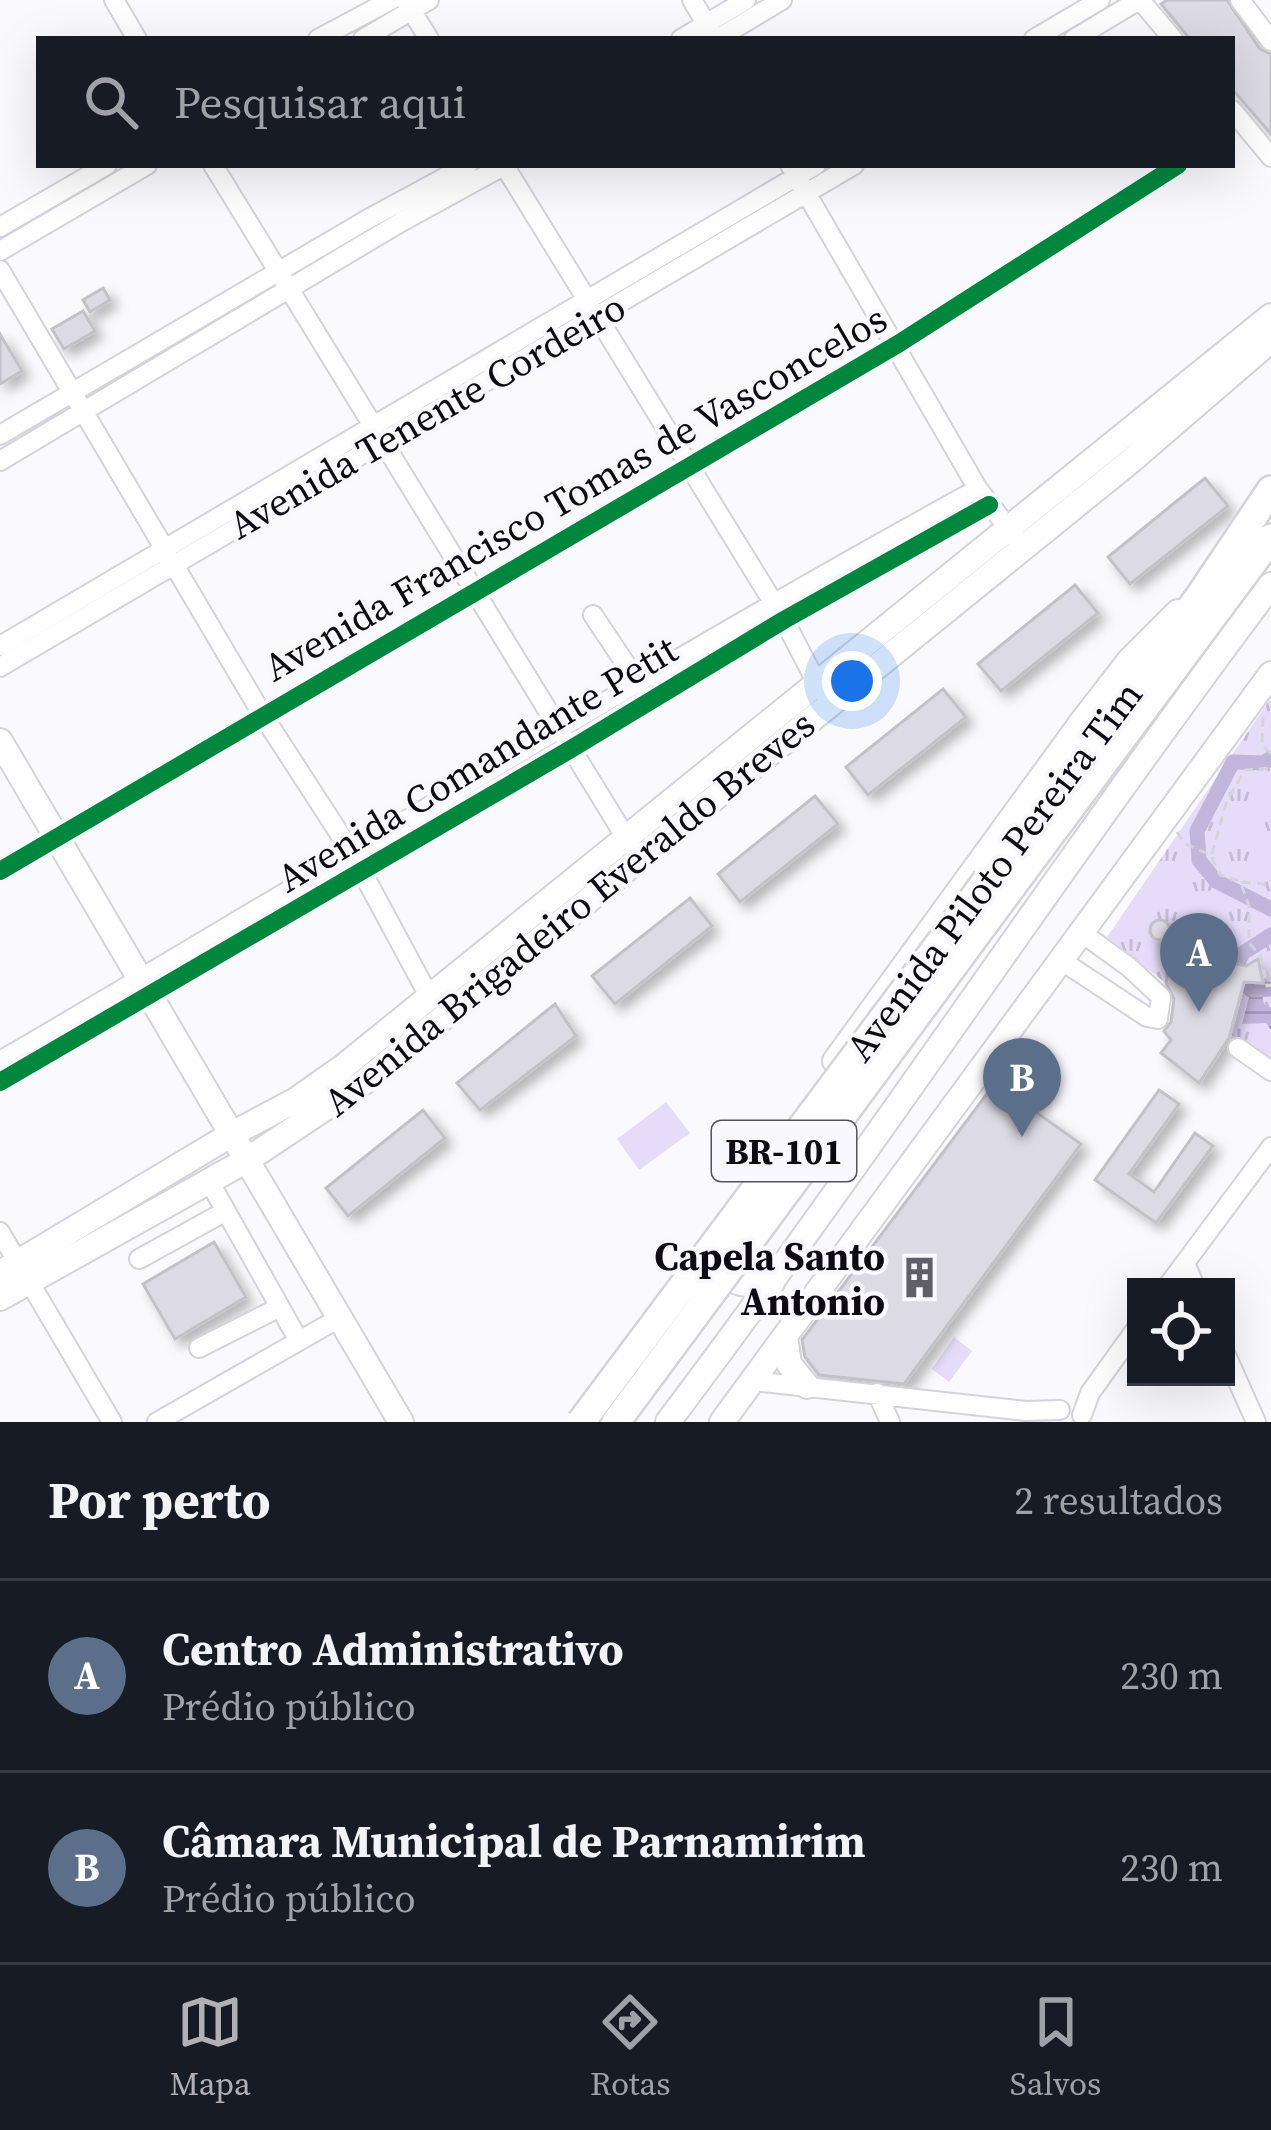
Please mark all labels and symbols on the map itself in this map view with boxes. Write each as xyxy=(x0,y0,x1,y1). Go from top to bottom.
street label: Avenida Tenente Cordeiro xyxy=(219,281,635,551)
street label: Avenida Francisco Tomas de Vasconcelos xyxy=(254,292,896,694)
street label: Avenida Comandante Petit xyxy=(267,623,687,905)
your location xyxy=(822,651,882,711)
street label: Avenida Piloto Pereira Tim xyxy=(833,670,1155,1072)
street label: Avenida Brigadeiro Everaldo Breves xyxy=(312,698,826,1128)
pin: A xyxy=(1160,913,1238,1012)
pin: B xyxy=(983,1038,1061,1137)
road number: BR-101 xyxy=(712,1121,856,1181)
place label: Capela Santo Antonio xyxy=(654,1230,885,1328)
building icon: Capela Santo Antonio xyxy=(896,1255,942,1301)

